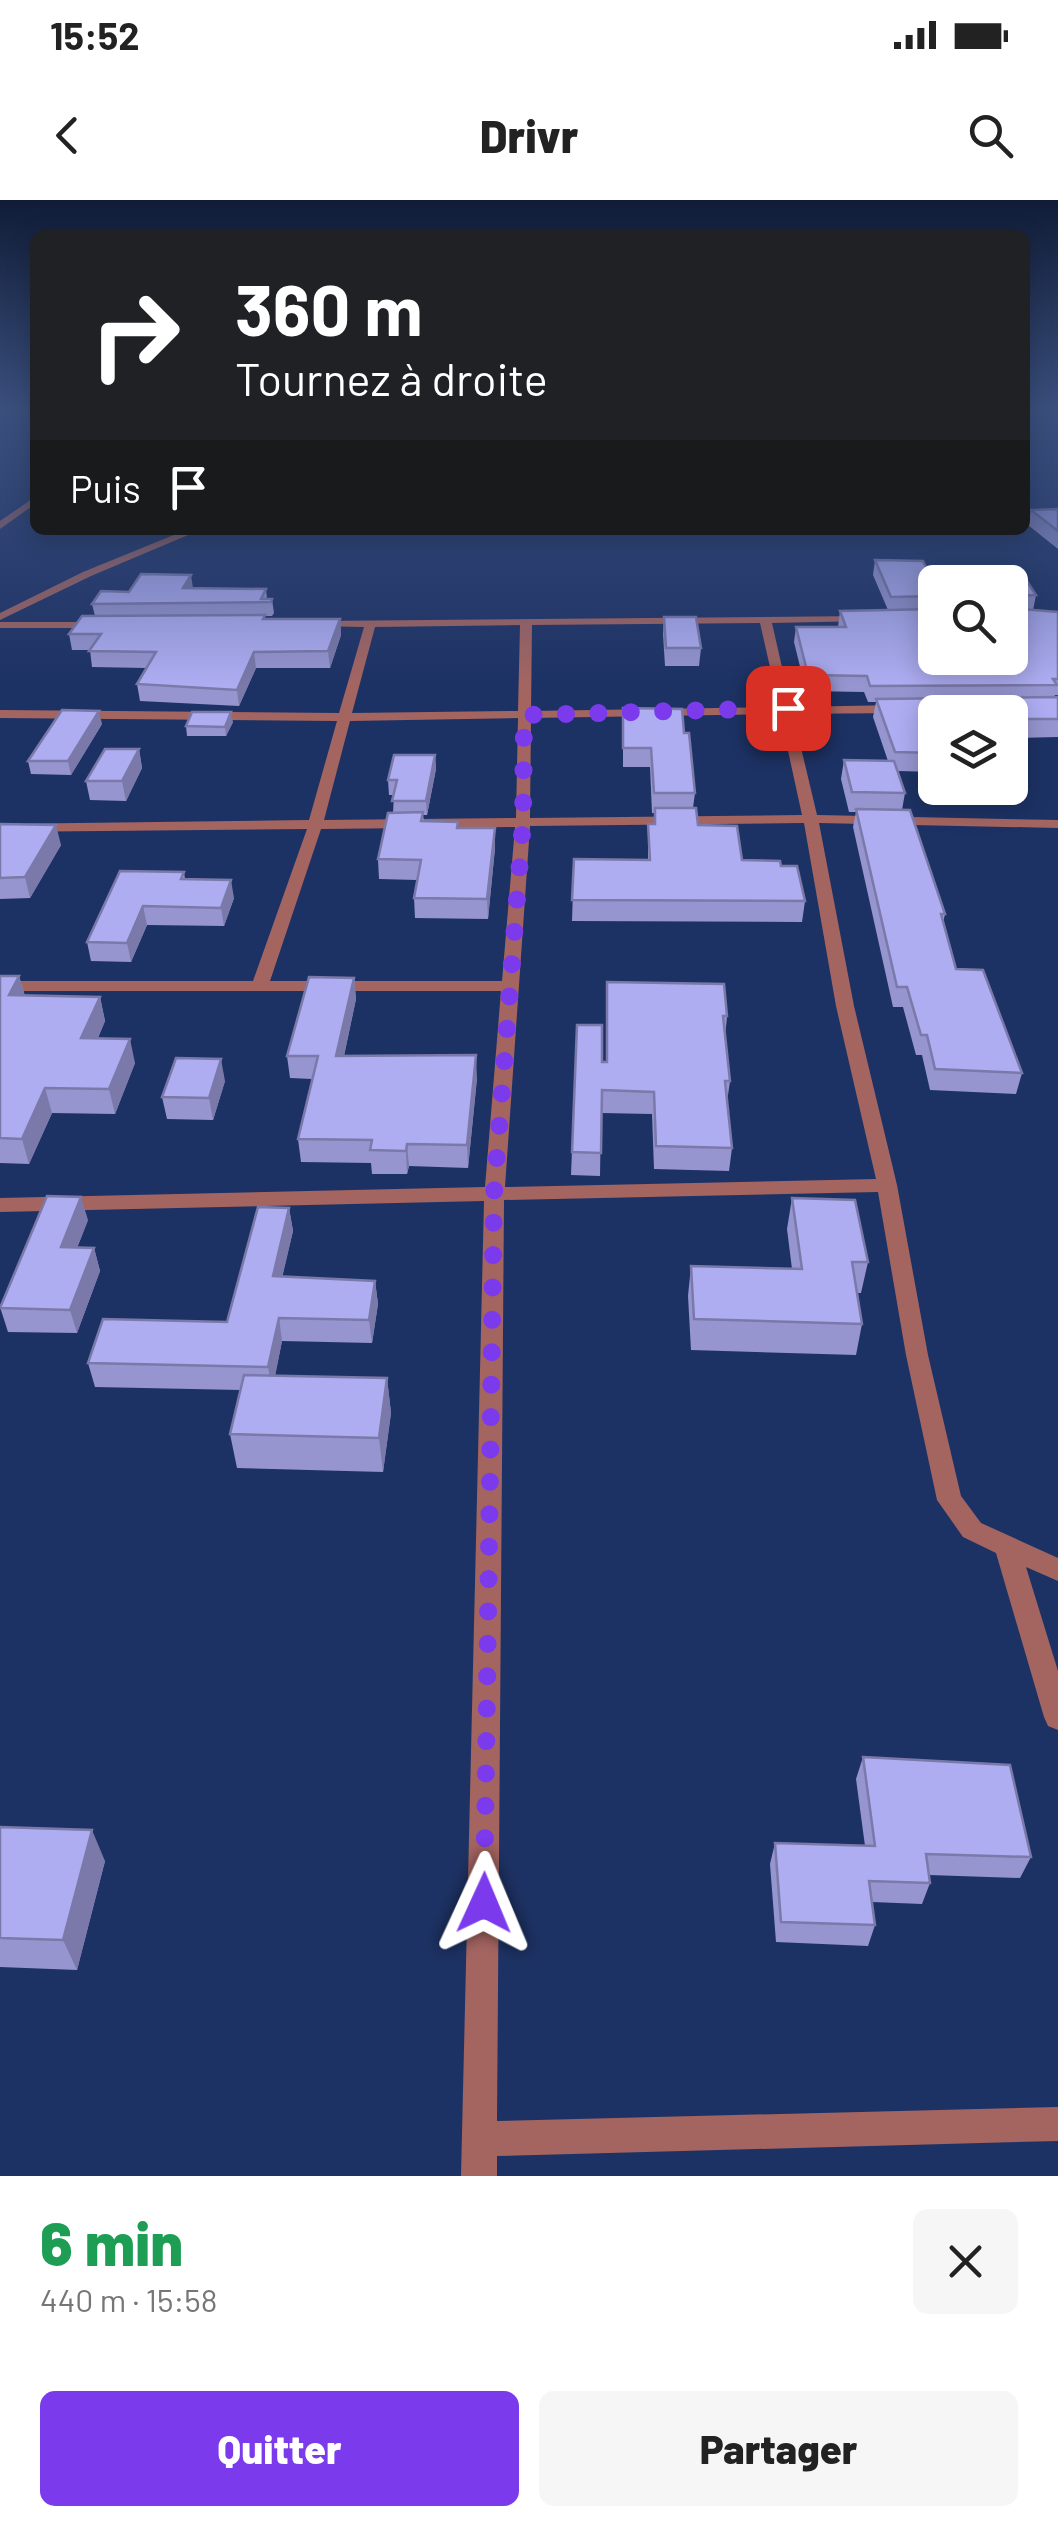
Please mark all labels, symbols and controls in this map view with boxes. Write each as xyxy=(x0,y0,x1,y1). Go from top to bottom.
text: 15:52 xyxy=(50,12,140,58)
icon: back xyxy=(40,108,95,163)
text: Drivr xyxy=(480,108,578,162)
icon: search xyxy=(963,108,1018,163)
text: 360 m xyxy=(235,266,423,350)
icon: right xyxy=(70,270,200,400)
text: Tournez à droite xyxy=(235,351,548,405)
icon: arrive xyxy=(161,460,216,515)
text: Puis xyxy=(70,465,141,511)
map controls xyxy=(918,565,1028,805)
button: search xyxy=(918,565,1028,675)
pin xyxy=(746,666,831,751)
icon: arrive xyxy=(761,681,816,736)
button: layers xyxy=(918,695,1028,805)
position arrow xyxy=(432,1851,536,1955)
text: 6 min xyxy=(40,2206,183,2278)
button: close xyxy=(913,2209,1018,2314)
text: 440 m · 15:58 xyxy=(40,2280,217,2318)
button: Quitter xyxy=(40,2391,519,2506)
button: Partager xyxy=(539,2391,1018,2506)

